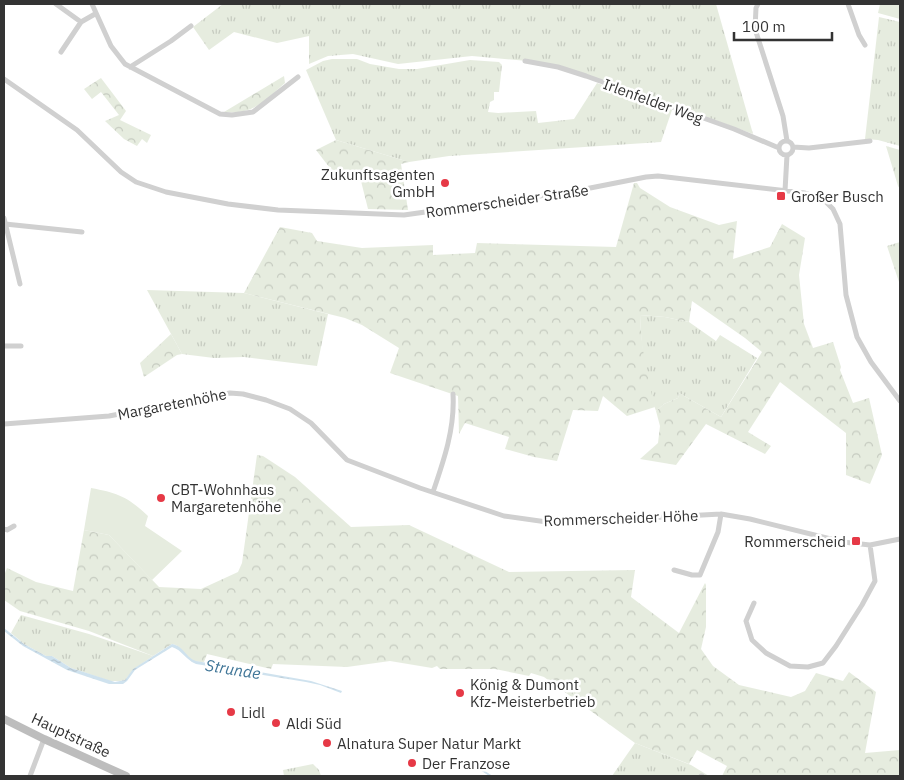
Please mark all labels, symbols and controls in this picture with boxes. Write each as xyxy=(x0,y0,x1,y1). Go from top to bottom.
scale bar xyxy=(734,10,832,42)
text: 100 m xyxy=(742,17,786,36)
street label: Irlenfelder Weg xyxy=(601,74,706,128)
place label: Zukunftsagenten GmbH xyxy=(321,165,435,201)
marker: Zukunftsagenten GmbH xyxy=(439,177,451,189)
street label: Rommerscheider Straße xyxy=(424,180,590,222)
place label: Großer Busch xyxy=(791,187,884,206)
marker: Großer Busch xyxy=(775,190,787,202)
street label: Margaretenhöhe xyxy=(116,384,228,424)
place label: CBT-Wohnhaus Margaretenhöhe xyxy=(171,480,282,516)
marker: CBT-Wohnhaus Margaretenhöhe xyxy=(155,492,167,504)
street label: Rommerscheider Höhe xyxy=(543,506,699,530)
place label: Rommerscheid xyxy=(744,532,846,551)
marker: Rommerscheid xyxy=(850,535,862,547)
water label: Strunde xyxy=(204,655,262,683)
place label: König & Dumont Kfz-Meisterbetrieb xyxy=(470,675,595,711)
marker: König & Dumont Kfz-Meisterbetrieb xyxy=(454,687,466,699)
place label: Lidl xyxy=(241,703,265,722)
marker: Lidl xyxy=(225,706,237,718)
street label: Hauptstraße xyxy=(29,708,113,762)
place label: Aldi Süd xyxy=(286,714,342,733)
marker: Aldi Süd xyxy=(270,717,282,729)
place label: Alnatura Super Natur Markt xyxy=(337,734,521,753)
marker: Alnatura Super Natur Markt xyxy=(321,737,333,749)
place label: Der Franzose xyxy=(422,754,510,773)
marker: Der Franzose xyxy=(406,757,418,769)

